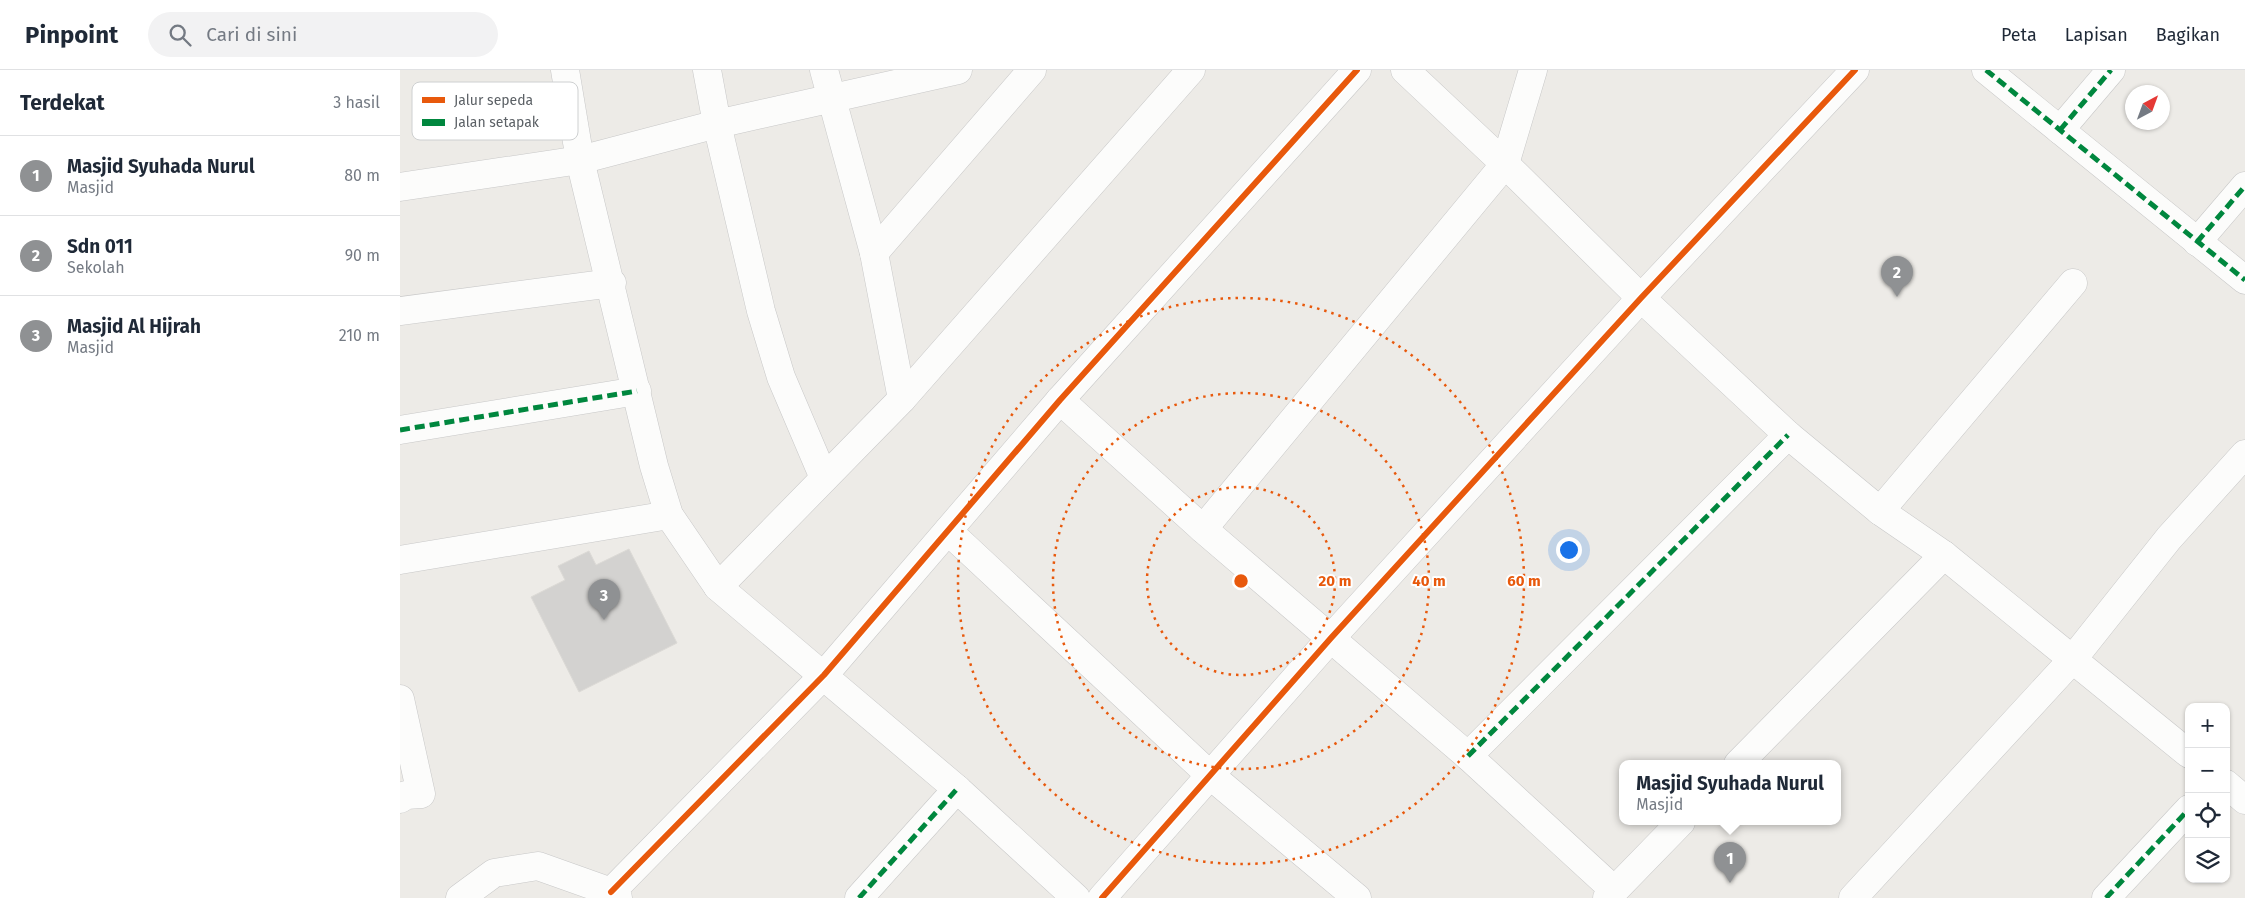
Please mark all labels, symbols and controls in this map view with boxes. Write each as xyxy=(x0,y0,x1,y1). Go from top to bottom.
search box xyxy=(148,12,498,57)
text: Pinpoint xyxy=(25,21,118,49)
icon: search xyxy=(166,21,194,49)
text: Cari di sini xyxy=(206,23,297,46)
text: Peta xyxy=(2001,24,2037,46)
text: Lapisan xyxy=(2065,24,2128,46)
text: Bagikan xyxy=(2156,24,2220,46)
legend xyxy=(412,82,578,140)
north arrow xyxy=(2125,85,2170,130)
text: Terdekat xyxy=(20,90,105,116)
text: Jalur sepeda xyxy=(454,92,533,109)
text: 3 hasil xyxy=(333,93,380,112)
text: Jalan setapak xyxy=(454,114,540,131)
text: Masjid Syuhada Nurul xyxy=(67,155,255,178)
text: 1 xyxy=(32,166,40,185)
text: 80 m xyxy=(344,166,380,185)
text: Masjid xyxy=(67,178,114,197)
text: Sdn 011 xyxy=(67,235,133,258)
text: 2 xyxy=(32,246,40,265)
text: 90 m xyxy=(345,246,380,265)
pin: 2 xyxy=(1881,256,1913,297)
text: Sekolah xyxy=(67,258,125,277)
text: Masjid Al Hijrah xyxy=(67,315,201,338)
text: 3 xyxy=(32,326,40,345)
text: 210 m xyxy=(339,326,380,345)
text: Masjid xyxy=(67,338,114,357)
your location xyxy=(1556,537,1582,563)
centre of rings xyxy=(1232,572,1250,590)
text: 20 m xyxy=(1319,572,1351,590)
text: 40 m xyxy=(1412,572,1446,590)
text: 60 m xyxy=(1507,572,1541,590)
pin: 3 xyxy=(588,579,620,620)
map controls xyxy=(2185,703,2230,883)
button: + xyxy=(2185,703,2230,748)
button: − xyxy=(2185,748,2230,793)
popup xyxy=(1619,760,1841,825)
text: Masjid Syuhada Nurul xyxy=(1636,772,1824,795)
button: locate xyxy=(2185,793,2230,838)
text: Masjid xyxy=(1636,795,1683,814)
button: layers xyxy=(2185,838,2230,883)
pin: 1 xyxy=(1714,842,1746,883)

